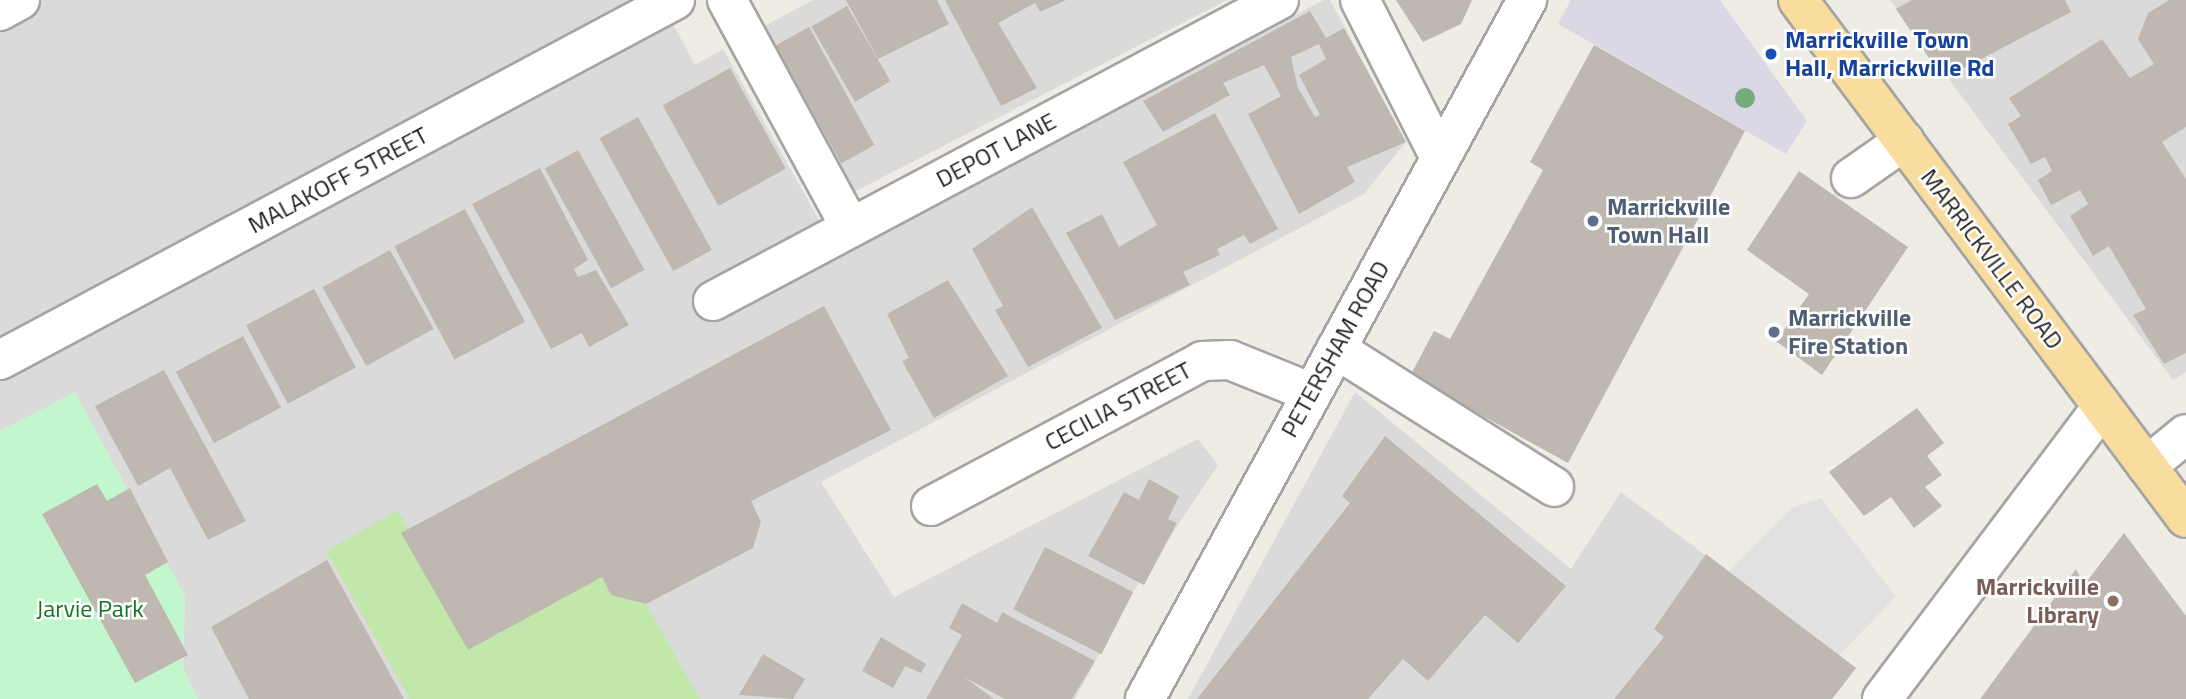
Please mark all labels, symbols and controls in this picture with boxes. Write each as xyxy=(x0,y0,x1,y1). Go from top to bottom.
place label: Marrickville Town Hall, Marrickville Rd xyxy=(1785,26,1995,82)
marker: Marrickville Town Hall, Marrickville Rd xyxy=(1763,46,1779,62)
street label: DEPOT LANE xyxy=(931,106,1061,194)
street label: MALAKOFF STREET xyxy=(243,120,433,240)
street label: MARRICKVILLE ROAD xyxy=(1915,163,2069,355)
place label: Marrickville Town Hall xyxy=(1607,193,1730,249)
marker: Marrickville Town Hall xyxy=(1585,213,1601,229)
street label: PETERSHAM ROAD xyxy=(1275,256,1395,442)
place label: Marrickville Fire Station xyxy=(1788,304,1911,360)
marker: Marrickville Fire Station xyxy=(1766,324,1782,340)
street label: CECILIA STREET xyxy=(1040,355,1196,457)
place label: Marrickville Library xyxy=(1976,573,2099,629)
marker: Marrickville Library xyxy=(2105,593,2121,609)
park label: Jarvie Park xyxy=(36,595,144,623)

